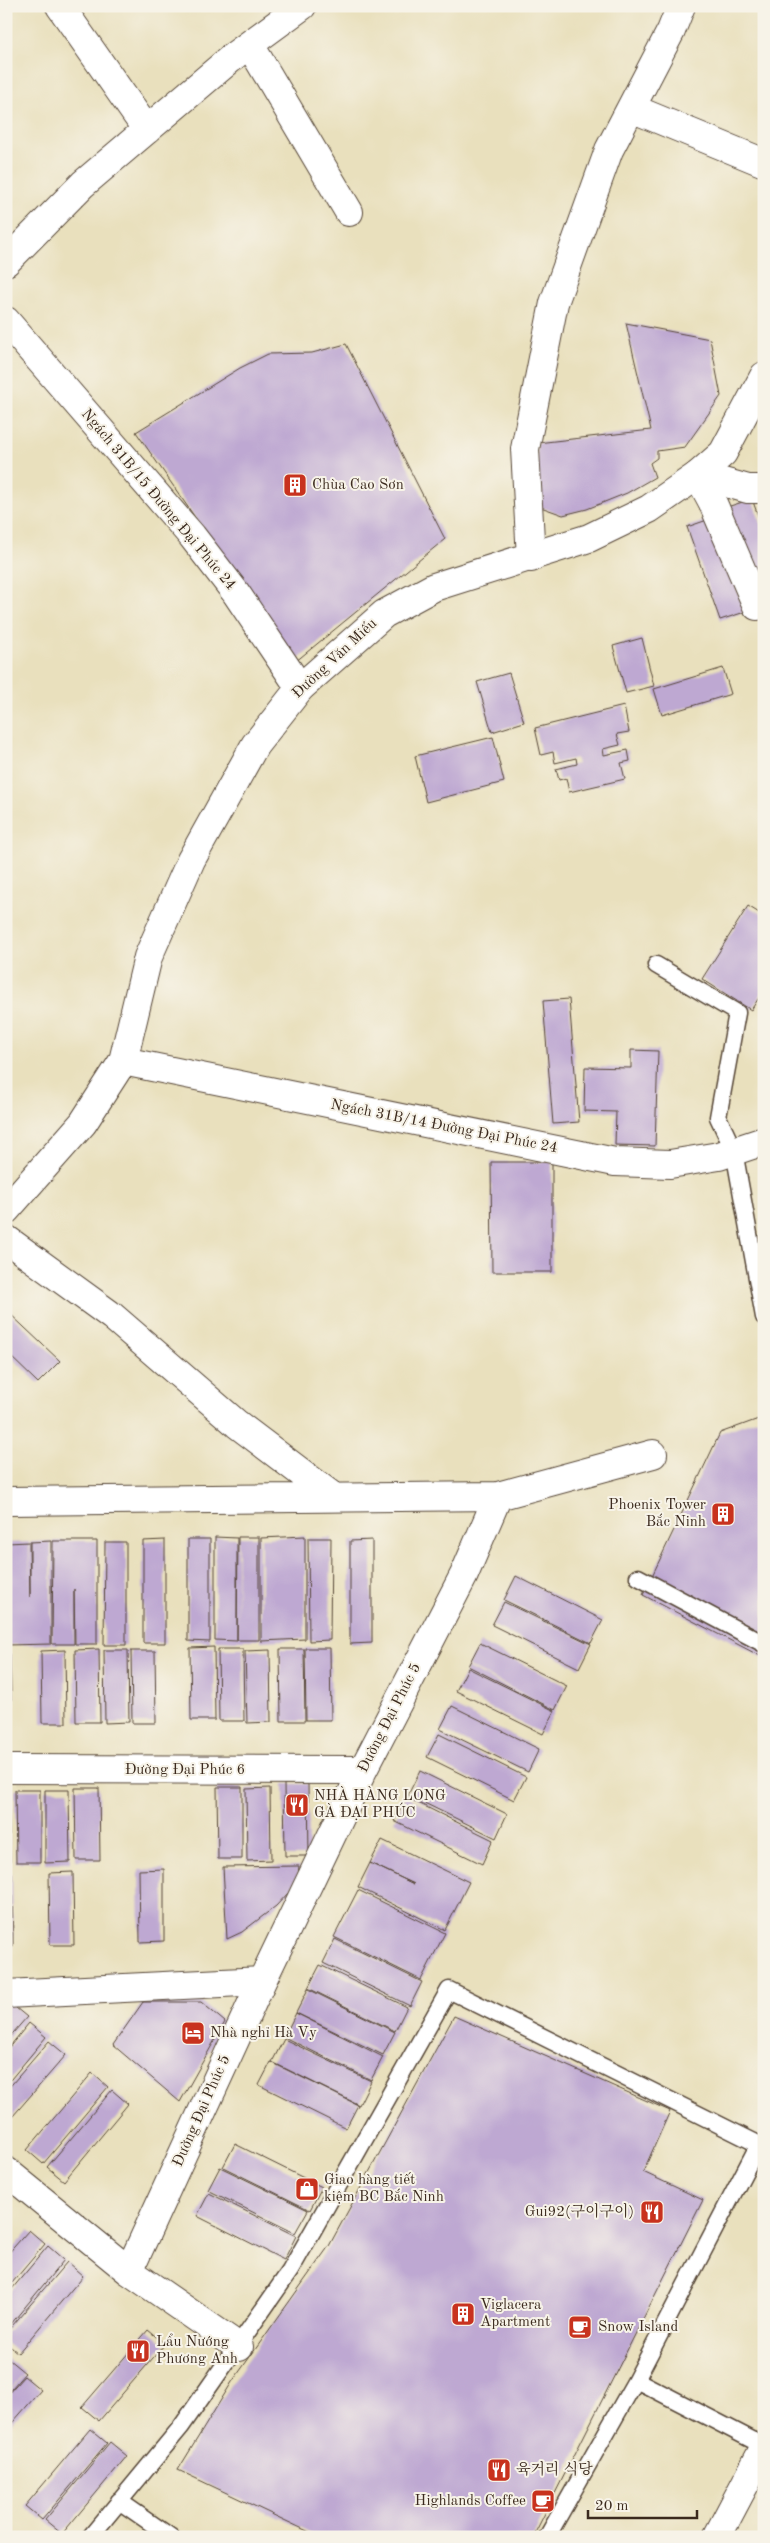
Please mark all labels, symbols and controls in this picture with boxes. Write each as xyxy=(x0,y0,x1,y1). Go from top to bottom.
street label: Ngách 31B/15 Đường Đại Phúc 24 xyxy=(78,407,238,593)
building icon: Chùa Cao Sơn xyxy=(282,472,308,498)
place label: Chùa Cao Sơn xyxy=(312,478,404,493)
street label: Đường Văn Miếu xyxy=(289,615,380,702)
street label: Ngách 31B/14 Đường Đại Phúc 24 xyxy=(329,1098,559,1156)
place label: Phoenix Tower Bắc Ninh xyxy=(608,1498,706,1530)
building icon: Phoenix Tower Bắc Ninh xyxy=(710,1501,736,1527)
street label: Đường Đại Phúc 5 xyxy=(356,1661,424,1775)
street label: Đường Đại Phúc 6 xyxy=(125,1763,245,1778)
place label: NHÀ HÀNG LONG GÀ ĐẠI PHÚC xyxy=(314,1786,446,1821)
restaurant icon: NHÀ HÀNG LONG GÀ ĐẠI PHÚC xyxy=(284,1792,310,1818)
hotel icon: Nhà nghỉ Hà Vy xyxy=(180,2020,206,2046)
place label: Nhà nghỉ Hà Vy xyxy=(210,2026,317,2041)
street label: Đường Đại Phúc 5 xyxy=(171,2053,233,2169)
place label: Giao hàng tiết kiệm BC Bắc Ninh xyxy=(324,2172,444,2205)
shop icon: Giao hàng tiết kiệm BC Bắc Ninh xyxy=(294,2176,320,2202)
restaurant icon: Gui92(구이구이) xyxy=(639,2199,665,2225)
place label: Gui92(구이구이) xyxy=(525,2203,634,2220)
place label: Viglacera Apartment xyxy=(480,2298,550,2330)
building icon: Viglacera Apartment xyxy=(450,2301,476,2327)
cafe icon: Snow Island xyxy=(567,2314,593,2340)
place label: Snow Island xyxy=(598,2320,678,2335)
place label: Lẩu Nướng Phương Anh xyxy=(156,2333,238,2367)
restaurant icon: Lẩu Nướng Phương Anh xyxy=(125,2338,151,2364)
restaurant icon: 육거리 식당 xyxy=(486,2457,512,2483)
place label: 육거리 식당 xyxy=(516,2461,593,2478)
cafe icon: Highlands Coffee xyxy=(530,2488,556,2514)
scale bar xyxy=(588,2488,696,2520)
place label: Highlands Coffee xyxy=(415,2494,526,2509)
text: 20 m xyxy=(595,2499,629,2514)

